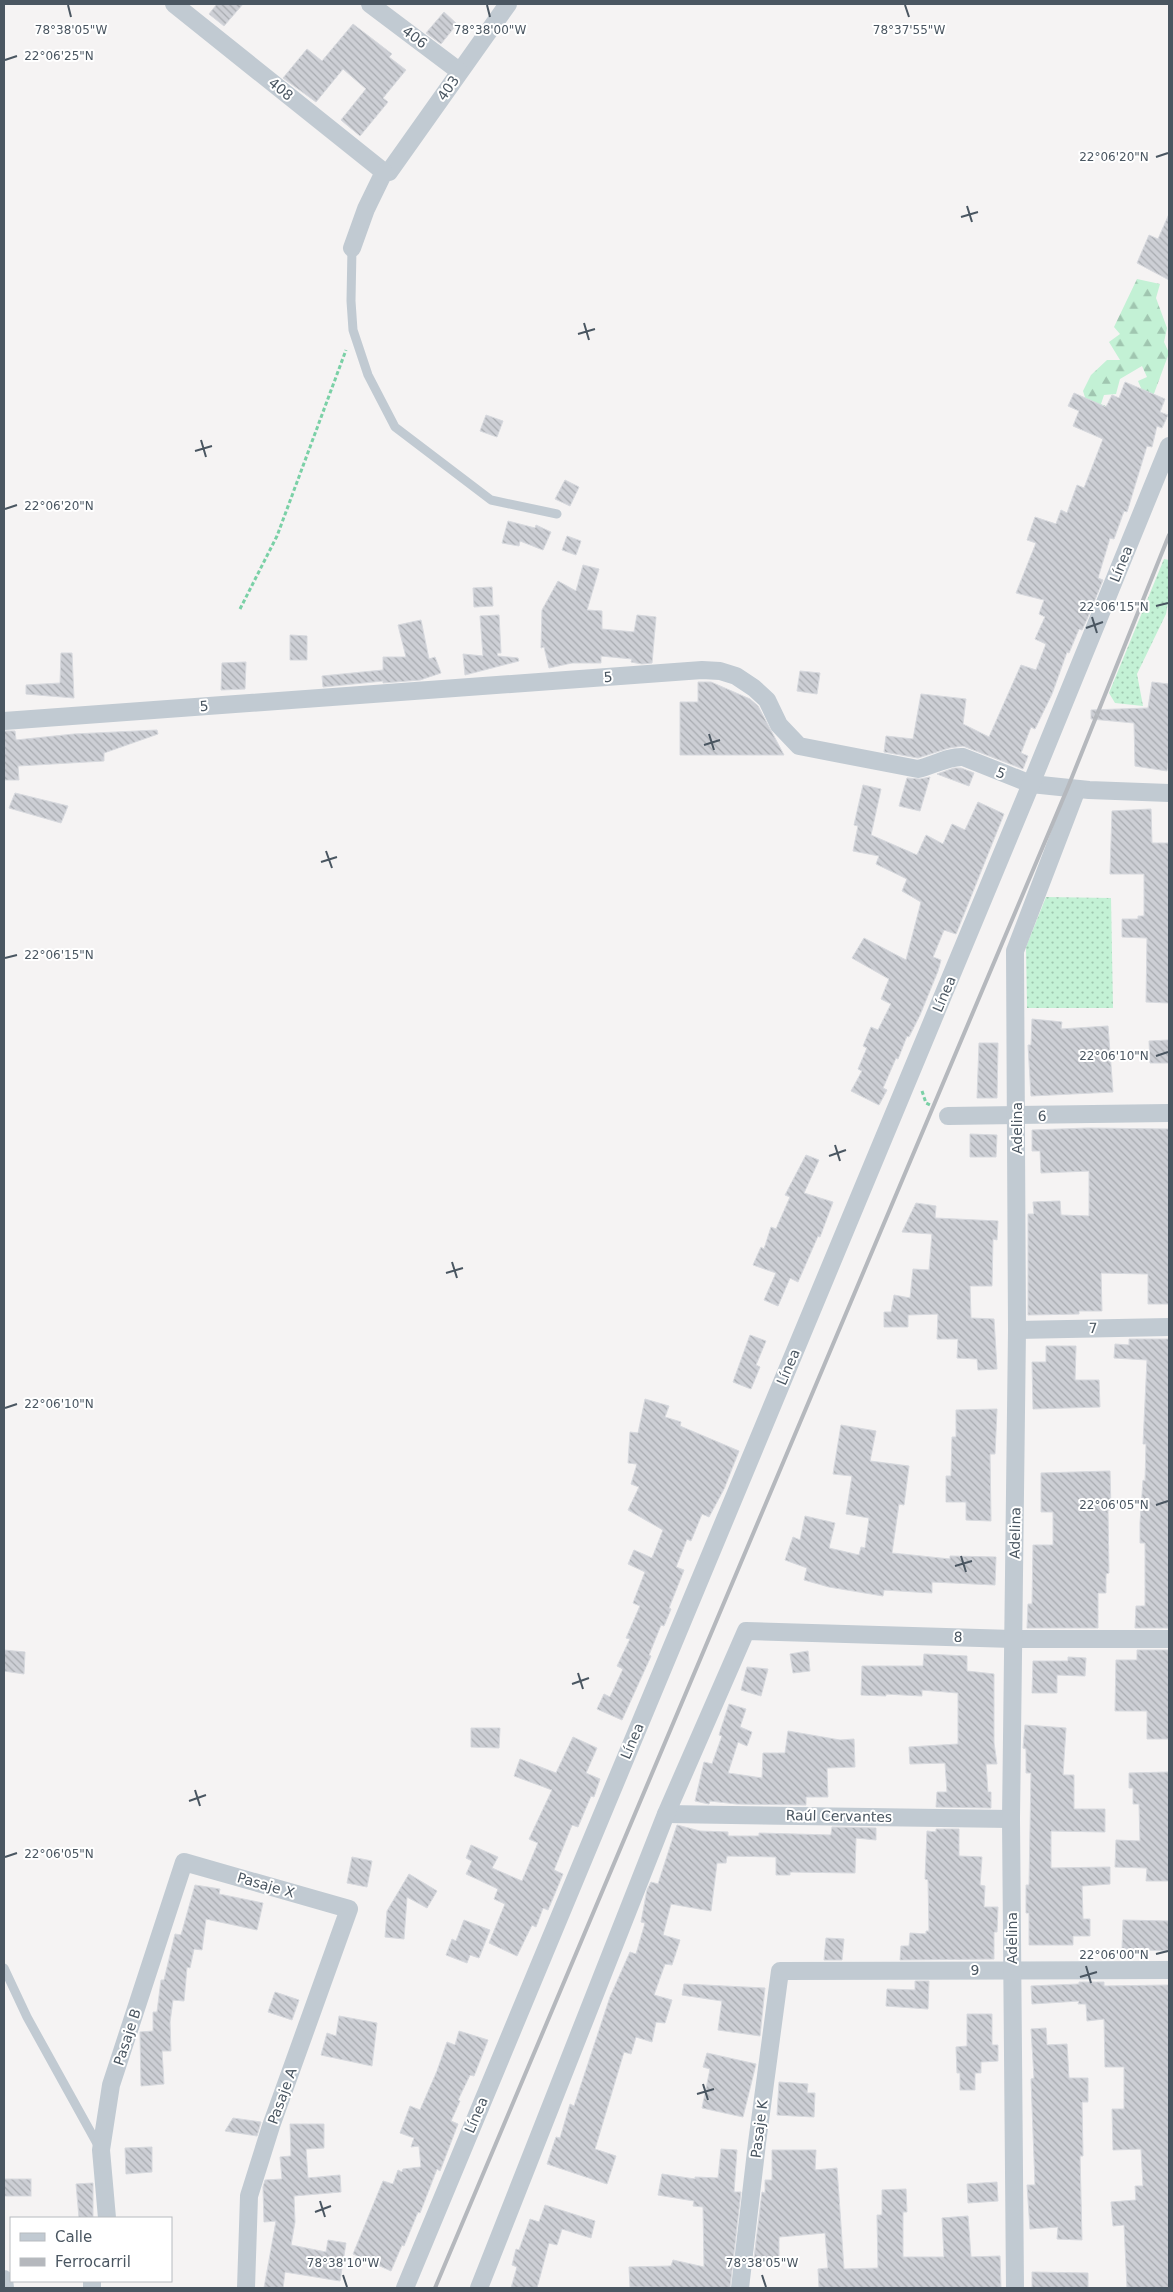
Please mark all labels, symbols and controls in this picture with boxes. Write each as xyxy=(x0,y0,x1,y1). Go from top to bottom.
text: 78°38'05"W xyxy=(35,23,107,37)
street label: 406 xyxy=(400,23,431,51)
text: 78°38'00"W xyxy=(454,23,526,37)
text: 78°37'55"W xyxy=(873,23,945,37)
text: 22°06'25"N xyxy=(24,49,94,63)
street label: 403 xyxy=(434,72,462,104)
street label: 408 xyxy=(266,74,296,104)
text: 22°06'20"N xyxy=(1079,150,1149,164)
text: 22°06'20"N xyxy=(24,499,94,513)
street label: Línea xyxy=(1107,543,1135,585)
text: 22°06'15"N xyxy=(1079,600,1149,614)
street label: 5 xyxy=(603,669,613,685)
street label: 5 xyxy=(199,698,209,714)
street label: 5 xyxy=(994,764,1008,782)
text: 22°06'15"N xyxy=(24,948,94,962)
street label: Línea xyxy=(929,973,959,1015)
text: 22°06'10"N xyxy=(1079,1049,1149,1063)
street label: Adelina xyxy=(1009,1102,1025,1154)
street label: 6 xyxy=(1037,1108,1047,1124)
street label: 7 xyxy=(1088,1320,1098,1336)
street label: Línea xyxy=(773,1346,803,1388)
text: 22°06'10"N xyxy=(24,1397,94,1411)
text: 22°06'05"N xyxy=(1079,1498,1149,1512)
street label: Adelina xyxy=(1007,1507,1023,1559)
street label: 8 xyxy=(953,1629,963,1645)
street label: Línea xyxy=(617,1720,647,1762)
street label: Raúl Cervantes xyxy=(786,1807,892,1825)
text: 22°06'05"N xyxy=(24,1847,94,1861)
street label: Pasaje X xyxy=(236,1869,297,1901)
street label: Adelina xyxy=(1004,1912,1020,1964)
text: 22°06'00"N xyxy=(1079,1948,1149,1962)
street label: 9 xyxy=(971,1962,979,1978)
street label: Pasaje B xyxy=(110,2007,144,2067)
street label: Pasaje A xyxy=(264,2065,300,2126)
street label: Línea xyxy=(461,2094,491,2136)
street label: Pasaje K xyxy=(748,2098,771,2159)
legend xyxy=(10,2217,172,2282)
text: Calle xyxy=(55,2228,92,2246)
text: Ferrocarril xyxy=(55,2253,131,2271)
text: 78°38'10"W xyxy=(307,2256,379,2270)
text: 78°38'05"W xyxy=(726,2256,798,2270)

